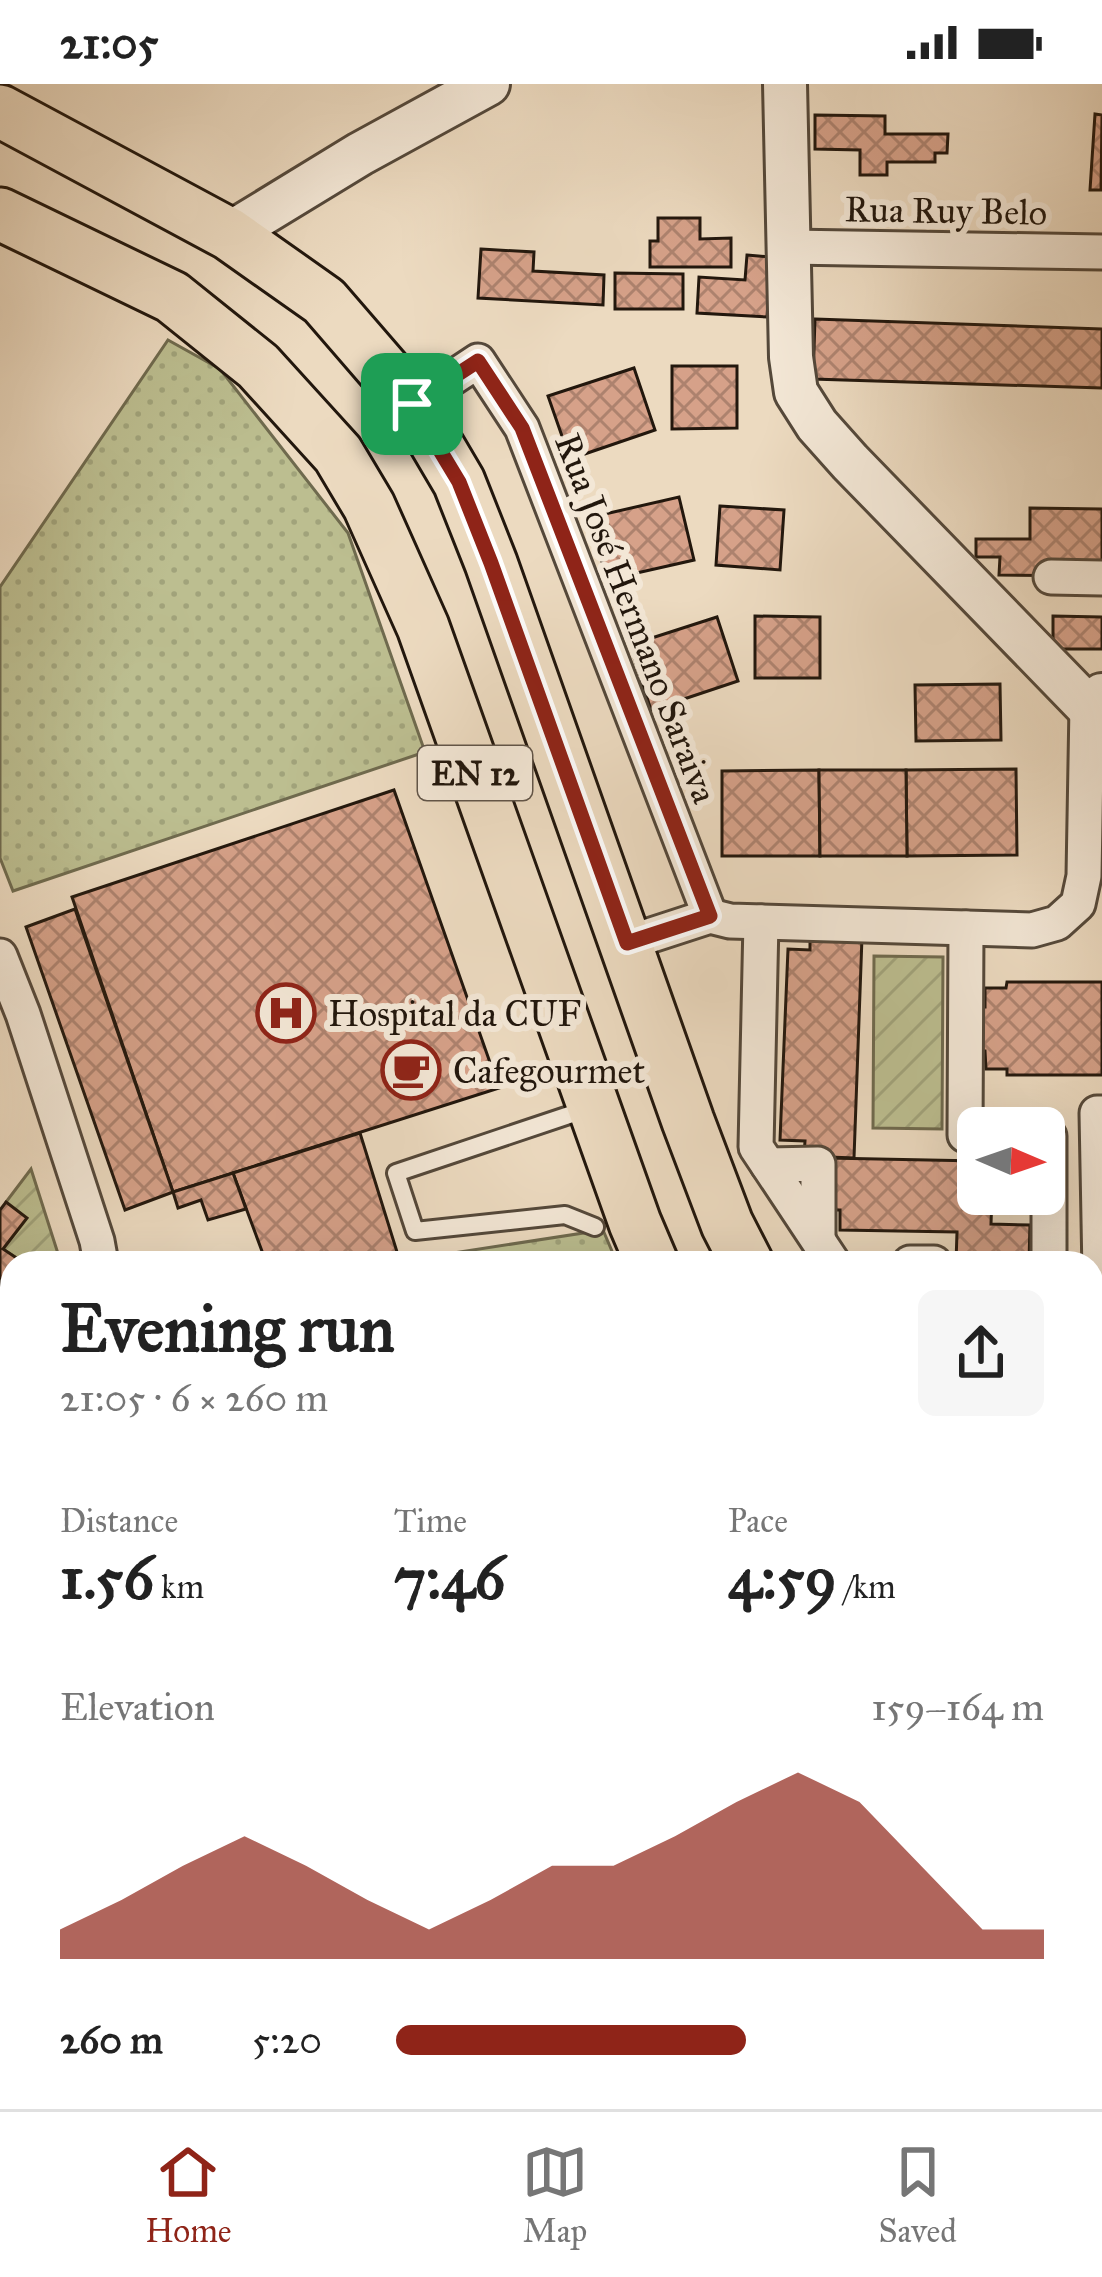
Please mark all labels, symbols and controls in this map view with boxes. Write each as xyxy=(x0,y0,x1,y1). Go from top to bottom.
text: 21:05 xyxy=(60,15,158,70)
street label: Rua Ruy Belo xyxy=(844,187,1048,235)
pin xyxy=(361,353,463,455)
icon: arrive xyxy=(379,371,445,437)
street label: Rua José Hermano Saraiva xyxy=(545,427,727,810)
road number: EN 12 xyxy=(418,746,532,800)
hospital icon: Hospital da CUF xyxy=(255,982,317,1044)
place label: Hospital da CUF xyxy=(328,992,581,1036)
cafe icon: Cafegourmet xyxy=(380,1039,442,1101)
place label: Cafegourmet xyxy=(453,1049,646,1093)
north arrow xyxy=(957,1107,1065,1215)
map controls xyxy=(957,1107,1065,1215)
text: Evening run xyxy=(60,1288,395,1369)
button: share xyxy=(918,1290,1044,1416)
text: 21:05 · 6 × 260 m xyxy=(60,1374,328,1422)
text: Distance xyxy=(60,1501,178,1541)
text: Time xyxy=(394,1501,467,1541)
text: Pace xyxy=(728,1501,788,1541)
text: 1.56 xyxy=(60,1541,154,1614)
text: 7:46 xyxy=(394,1541,505,1614)
text: 4:59 xyxy=(728,1541,837,1614)
text: km xyxy=(154,1567,204,1607)
text: /km xyxy=(837,1567,896,1607)
text: Elevation xyxy=(60,1683,215,1731)
text: 159–164 m xyxy=(871,1683,1044,1731)
text: 260 m xyxy=(60,2016,163,2064)
text: 5:20 xyxy=(252,2016,322,2064)
tab: Home xyxy=(145,2139,232,2251)
tab: Map xyxy=(522,2139,588,2251)
tab: Saved xyxy=(878,2139,957,2251)

